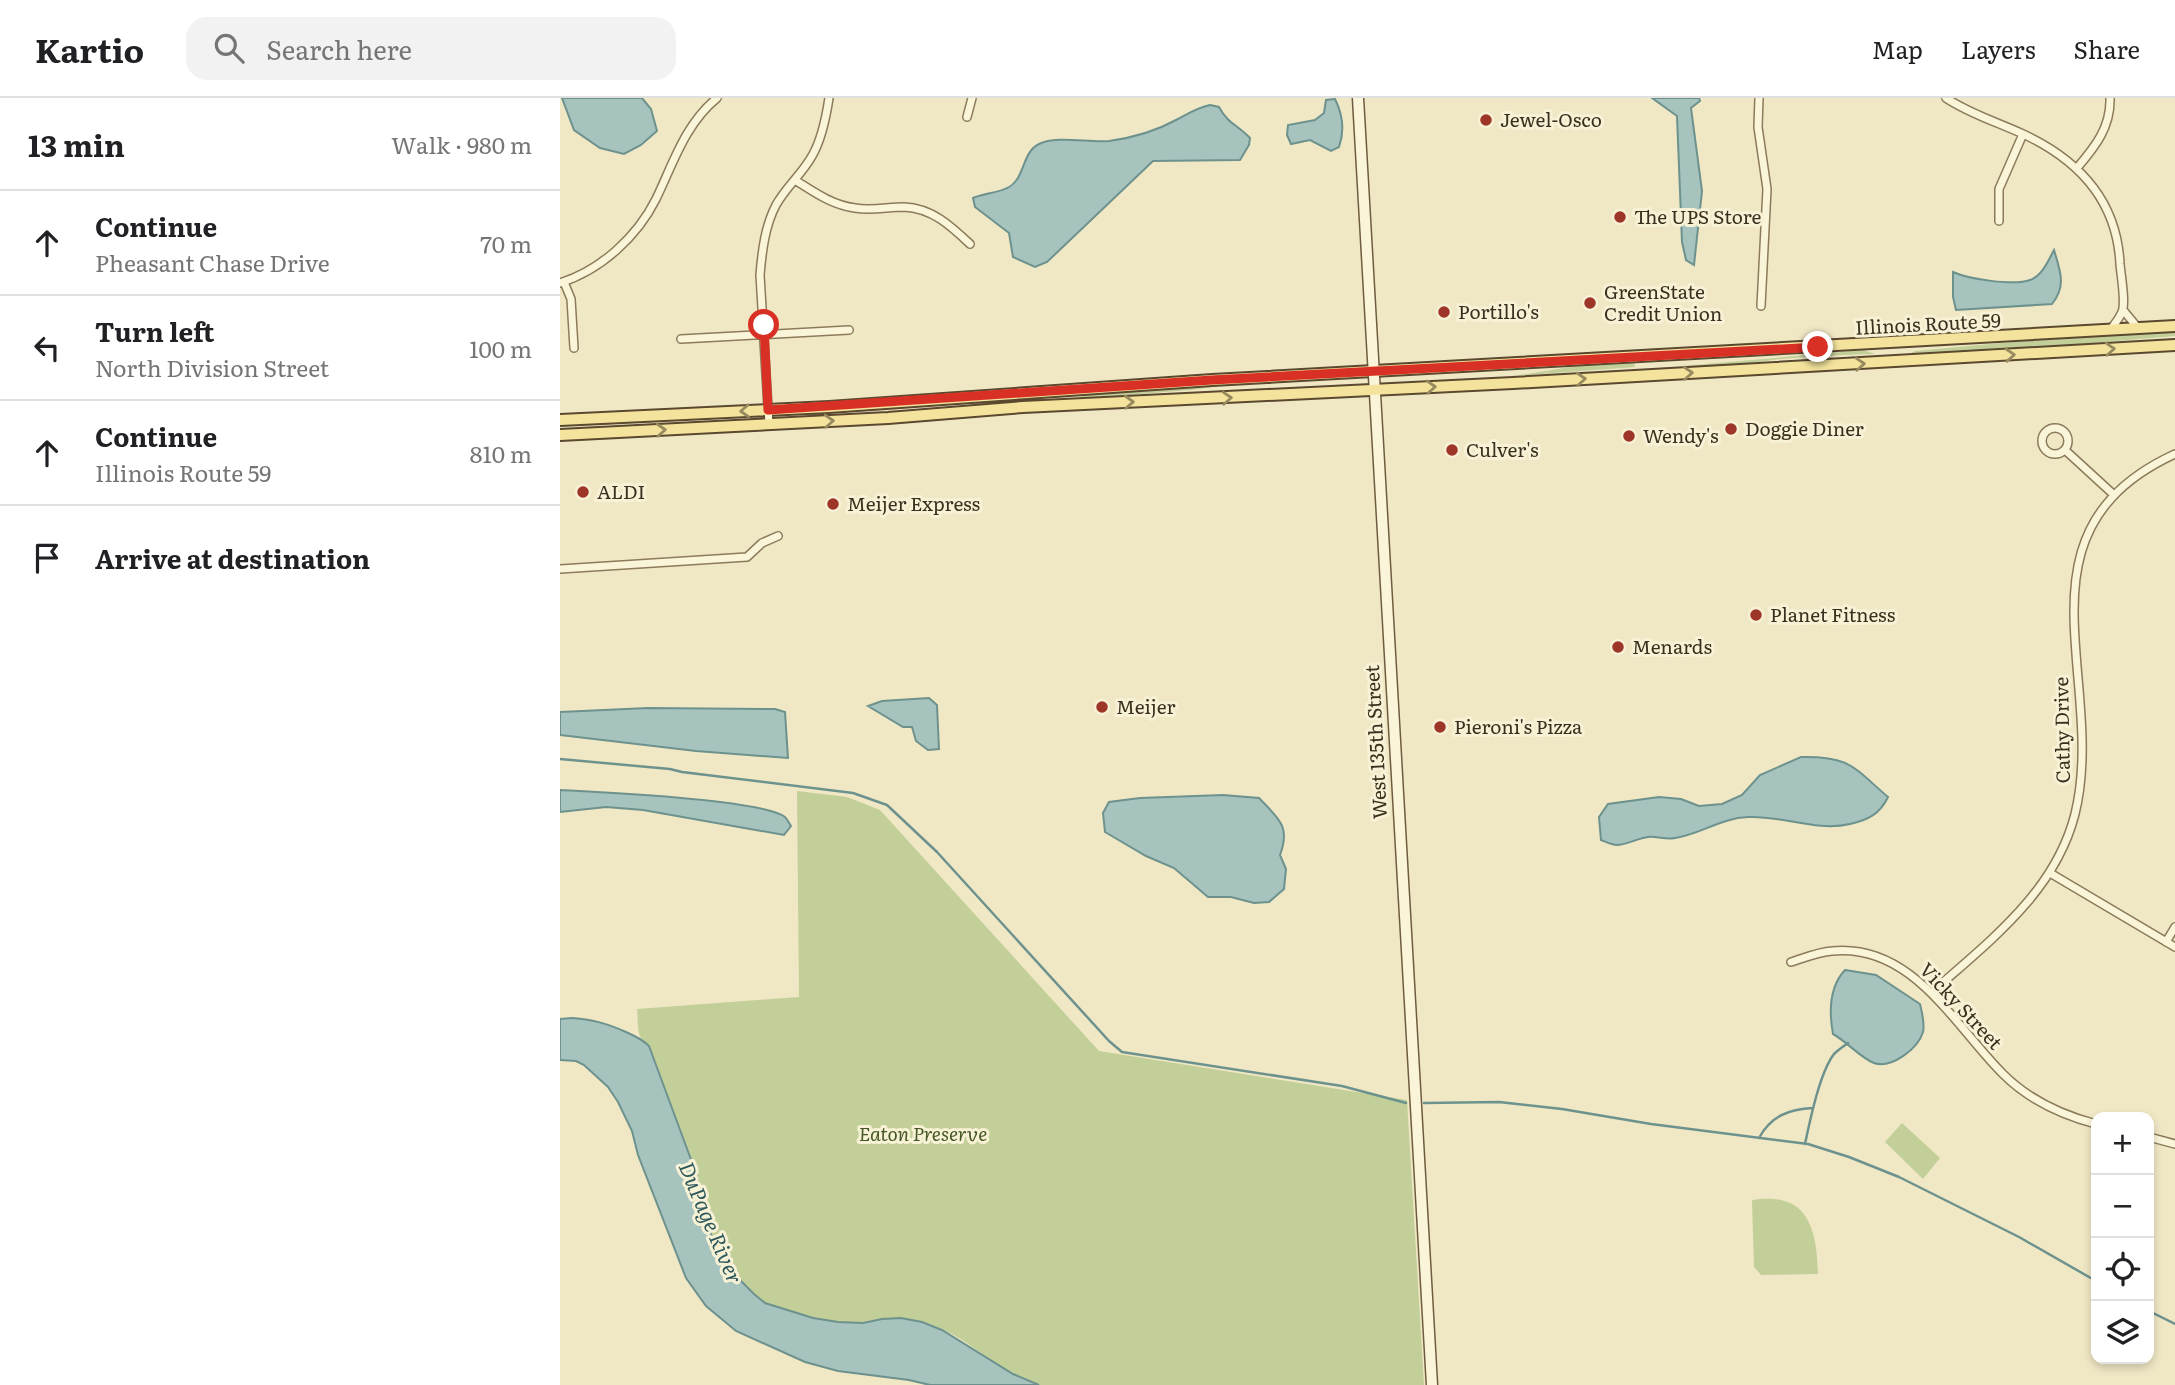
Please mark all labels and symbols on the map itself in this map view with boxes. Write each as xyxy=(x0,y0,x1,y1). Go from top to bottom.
place label: Jewel-Osco xyxy=(1500,105,1602,133)
marker: Jewel-Osco xyxy=(1478,112,1494,128)
place label: The UPS Store xyxy=(1634,202,1761,230)
marker: The UPS Store xyxy=(1612,209,1628,225)
place label: GreenState Credit Union xyxy=(1604,277,1722,327)
marker: GreenState Credit Union xyxy=(1582,295,1598,311)
place label: Portillo's xyxy=(1458,297,1539,325)
marker: Portillo's xyxy=(1436,304,1452,320)
street label: Illinois Route 59 xyxy=(1854,305,2001,341)
route start xyxy=(748,309,779,340)
route end xyxy=(1802,331,1833,362)
one-way arrow xyxy=(2105,342,2116,357)
one-way arrow xyxy=(2005,348,2016,363)
one-way arrow xyxy=(1855,356,1866,371)
one-way arrow xyxy=(1682,366,1693,381)
one-way arrow xyxy=(1576,372,1587,387)
one-way arrow xyxy=(1426,379,1437,394)
one-way arrow xyxy=(1222,390,1233,405)
one-way arrow xyxy=(1124,395,1135,410)
one-way arrow xyxy=(740,403,751,418)
one-way arrow xyxy=(823,414,834,429)
place label: Doggie Diner xyxy=(1745,414,1864,442)
place label: Wendy's xyxy=(1643,421,1719,449)
marker: Doggie Diner xyxy=(1723,421,1739,437)
one-way arrow xyxy=(656,422,667,437)
marker: Wendy's xyxy=(1621,428,1637,444)
place label: Culver's xyxy=(1466,435,1539,463)
marker: Culver's xyxy=(1444,442,1460,458)
place label: ALDI xyxy=(597,477,645,505)
marker: ALDI xyxy=(575,484,591,500)
place label: Meijer Express xyxy=(847,489,981,517)
marker: Meijer Express xyxy=(825,496,841,512)
place label: Planet Fitness xyxy=(1770,600,1896,628)
marker: Planet Fitness xyxy=(1748,607,1764,623)
place label: Menards xyxy=(1632,632,1712,660)
marker: Menards xyxy=(1610,639,1626,655)
street label: West 135th Street xyxy=(1357,664,1393,820)
street label: Cathy Drive xyxy=(2046,676,2076,784)
place label: Meijer xyxy=(1116,692,1175,720)
marker: Meijer xyxy=(1094,699,1110,715)
place label: Pieroni's Pizza xyxy=(1454,712,1583,740)
marker: Pieroni's Pizza xyxy=(1432,719,1448,735)
street label: Vicky Street xyxy=(1914,956,2010,1055)
park label: Eaton Preserve xyxy=(859,1119,987,1147)
water label: DuPage River xyxy=(673,1156,752,1288)

